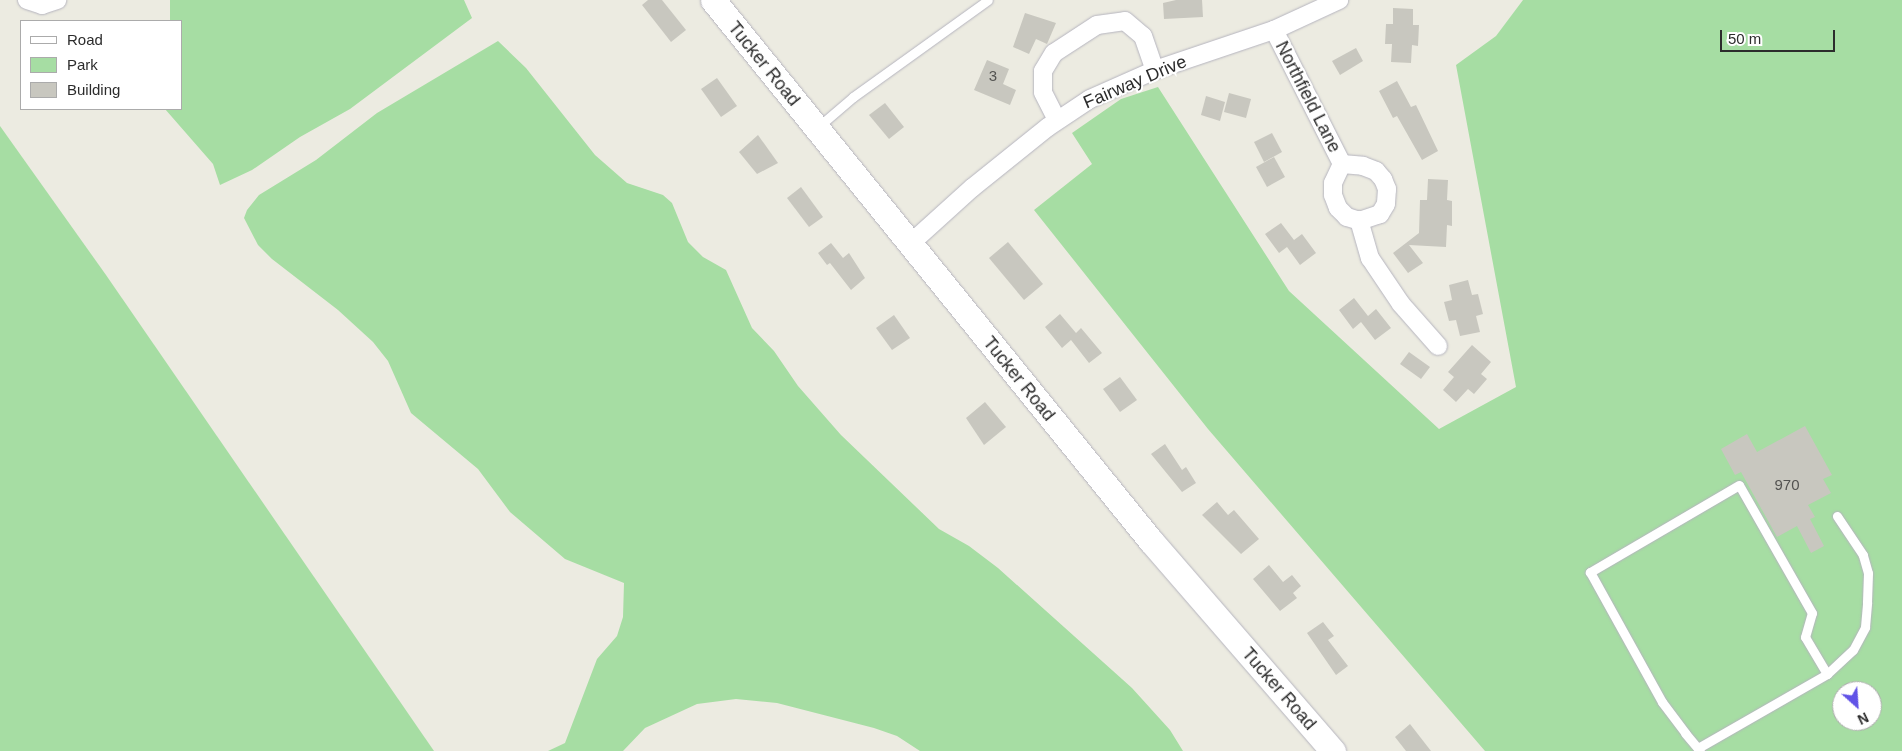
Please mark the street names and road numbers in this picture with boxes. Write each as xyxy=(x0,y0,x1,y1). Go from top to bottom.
street label: Tucker Road xyxy=(723,17,805,111)
street label: Northfield Lane xyxy=(1271,38,1345,156)
street label: Fairway Drive xyxy=(1080,51,1190,113)
street label: Tucker Road xyxy=(978,332,1060,426)
street label: Tucker Road xyxy=(1237,643,1321,735)

